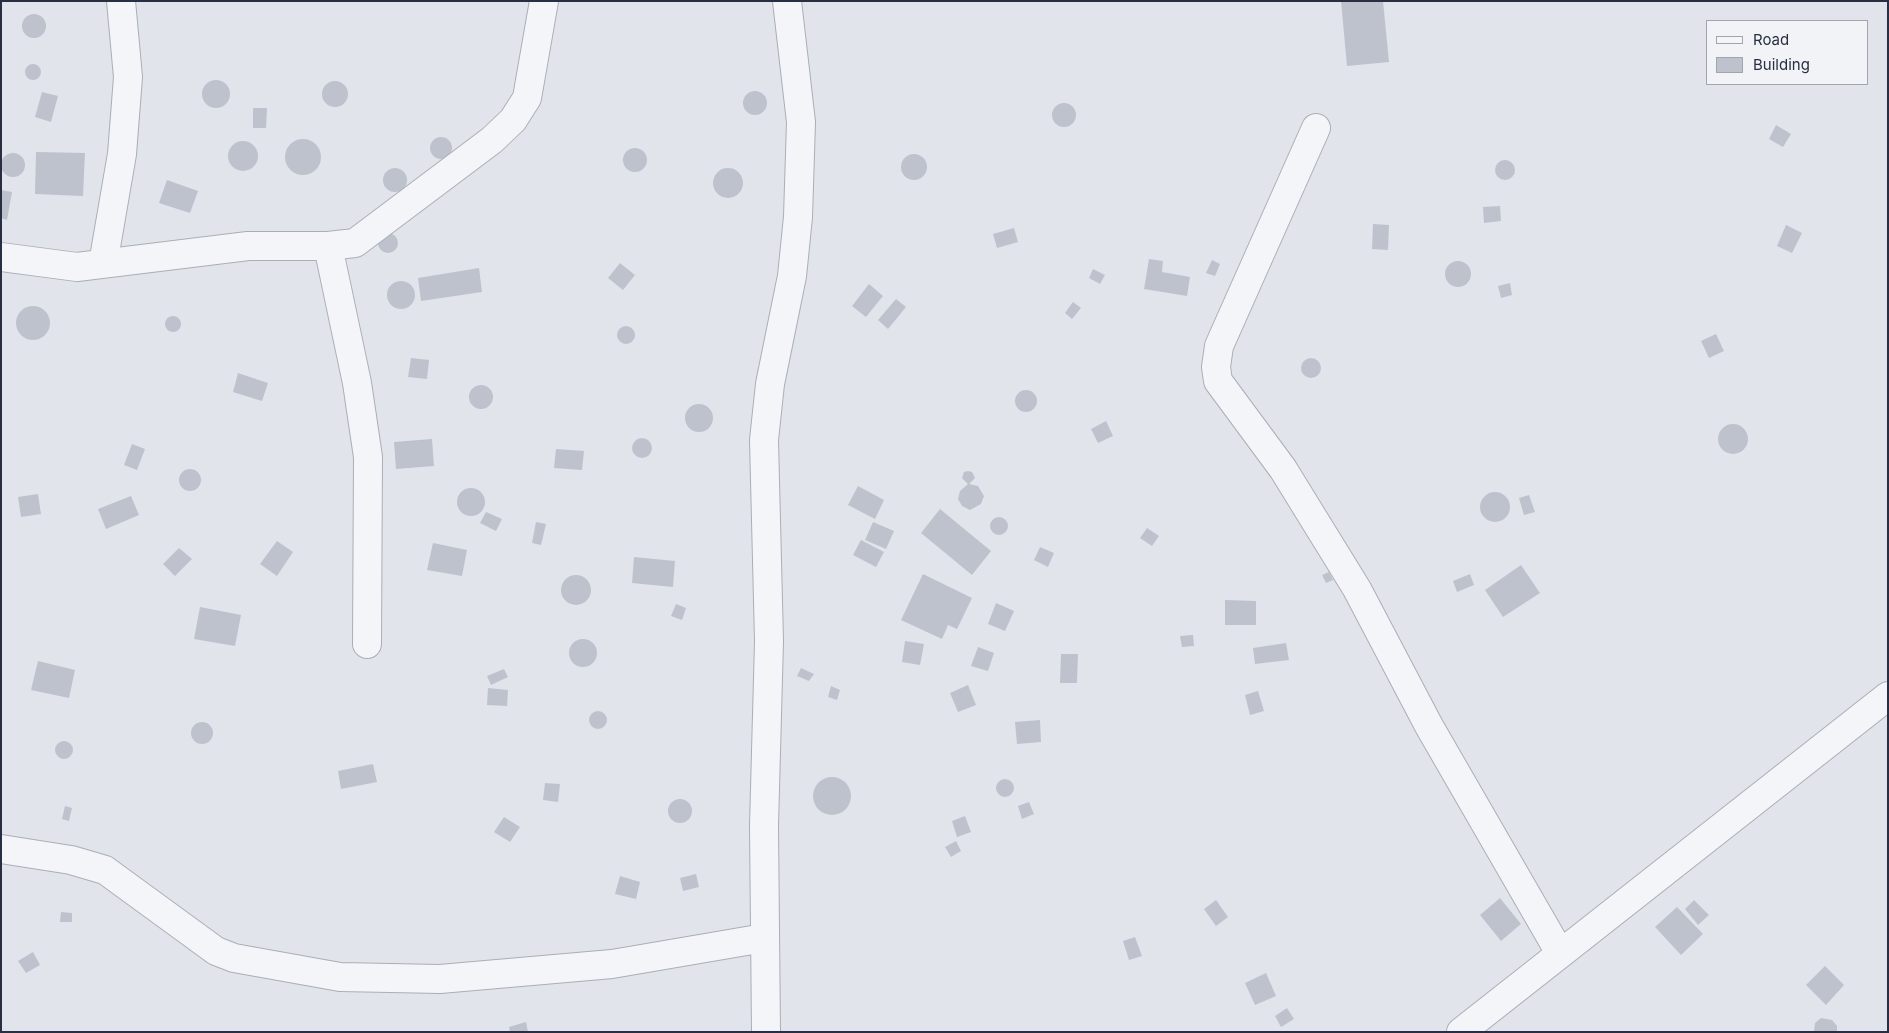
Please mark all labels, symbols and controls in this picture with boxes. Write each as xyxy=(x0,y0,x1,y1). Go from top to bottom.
legend xyxy=(1706,20,1869,85)
text: Road xyxy=(1753,30,1789,49)
text: Building xyxy=(1753,55,1810,74)

